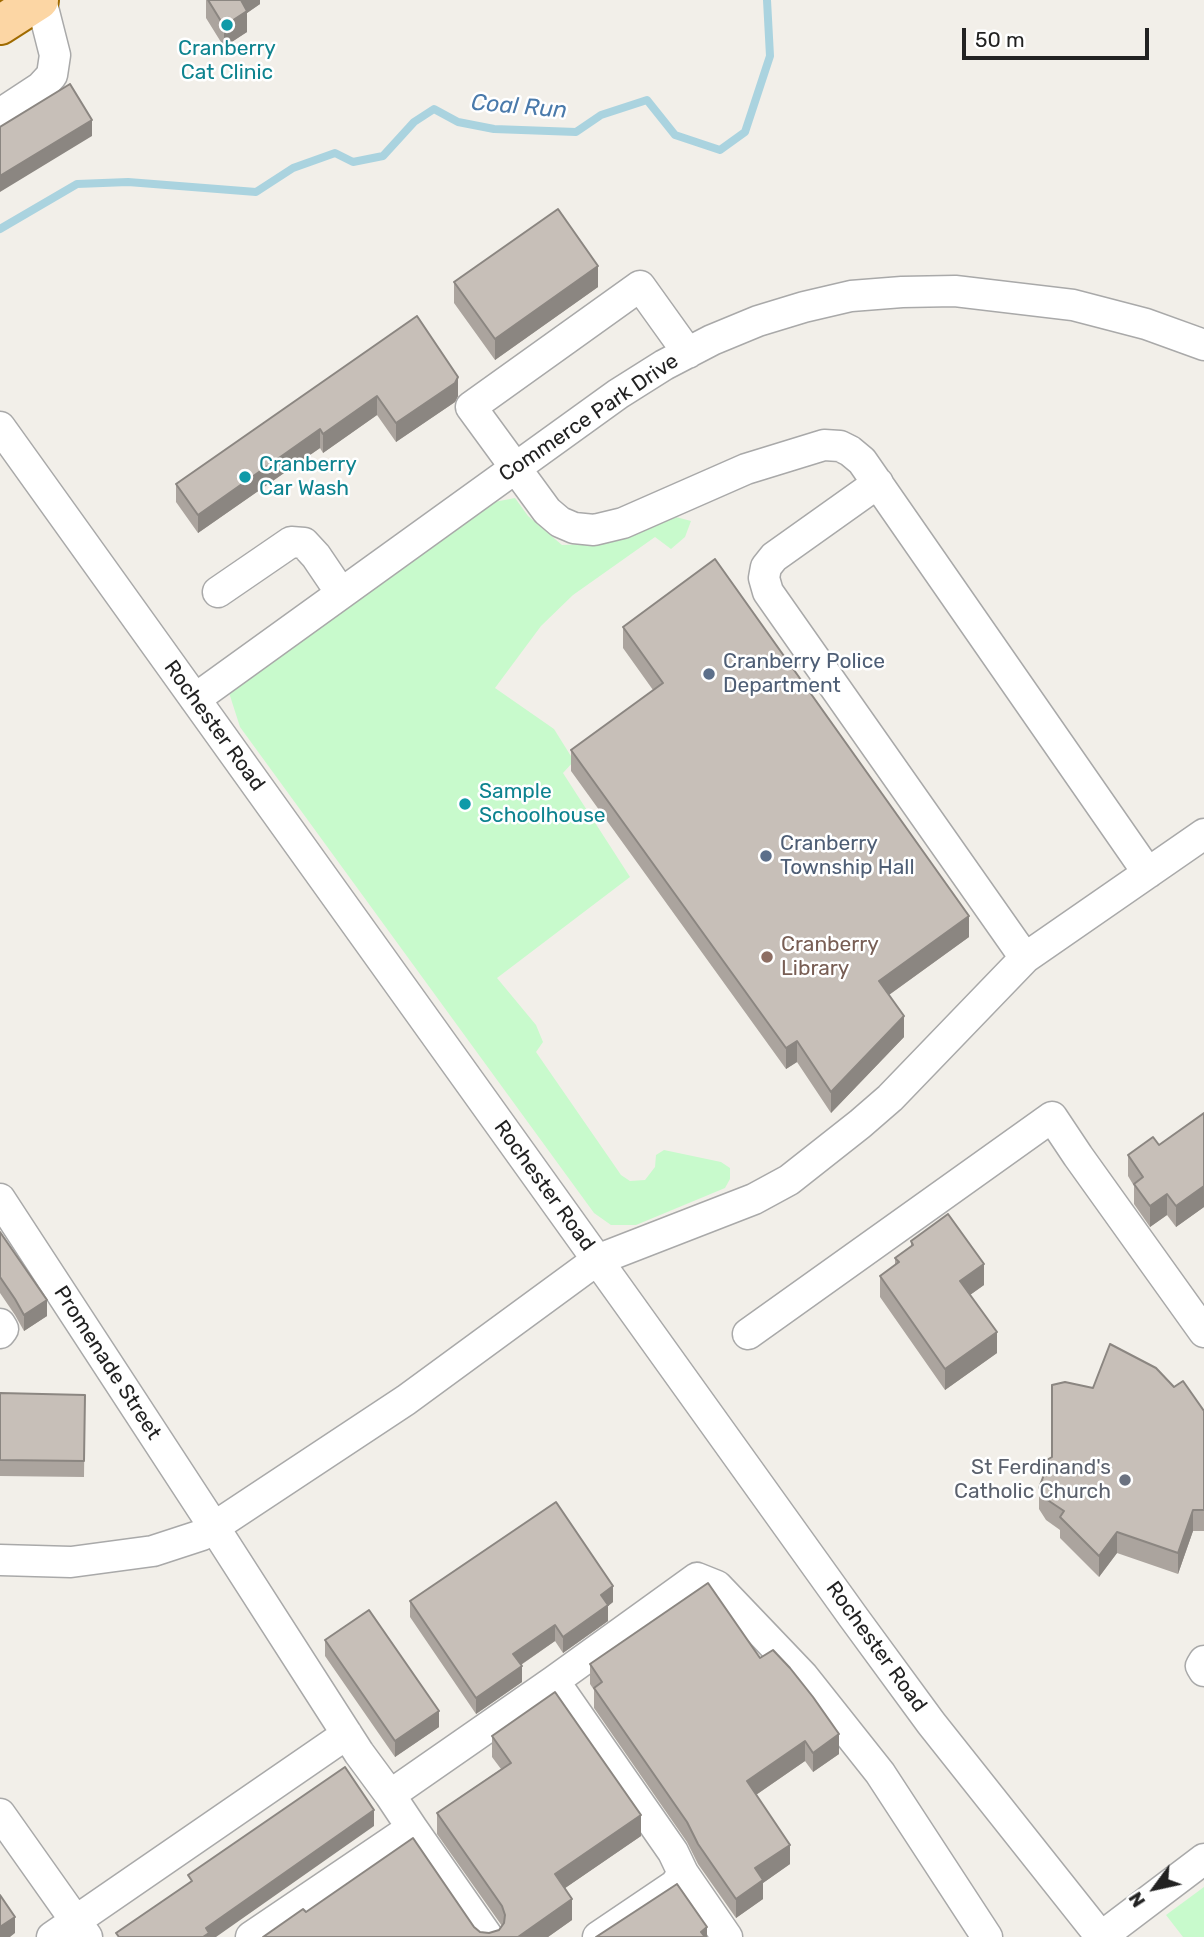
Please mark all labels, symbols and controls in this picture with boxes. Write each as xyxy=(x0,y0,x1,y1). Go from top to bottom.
scale bar xyxy=(966,14,1153,58)
marker: Cranberry Cat Clinic xyxy=(219,17,235,33)
text: 50 m xyxy=(975,27,1025,52)
place label: Cranberry Cat Clinic xyxy=(178,36,276,86)
water label: Coal Run xyxy=(470,89,568,125)
street label: Commerce Park Drive xyxy=(495,349,683,487)
place label: Cranberry Car Wash xyxy=(259,452,357,502)
marker: Cranberry Car Wash xyxy=(237,469,253,485)
place label: Cranberry Police Department xyxy=(723,649,885,699)
street label: Rochester Road xyxy=(158,656,270,796)
marker: Cranberry Police Department xyxy=(701,666,717,682)
place label: Sample Schoolhouse xyxy=(479,779,606,829)
marker: Sample Schoolhouse xyxy=(457,796,473,812)
place label: Cranberry Township Hall xyxy=(780,831,915,881)
marker: Cranberry Township Hall xyxy=(758,848,774,864)
place label: Cranberry Library xyxy=(781,932,879,982)
marker: Cranberry Library xyxy=(759,949,775,965)
street label: Rochester Road xyxy=(488,1116,600,1256)
street label: Promenade Street xyxy=(48,1281,166,1445)
place label: St Ferdinand's Catholic Church xyxy=(954,1455,1111,1505)
marker: St Ferdinand's Catholic Church xyxy=(1117,1472,1133,1488)
street label: Rochester Road xyxy=(820,1577,932,1717)
north arrow xyxy=(1120,1853,1190,1923)
text: N xyxy=(1124,1888,1150,1912)

